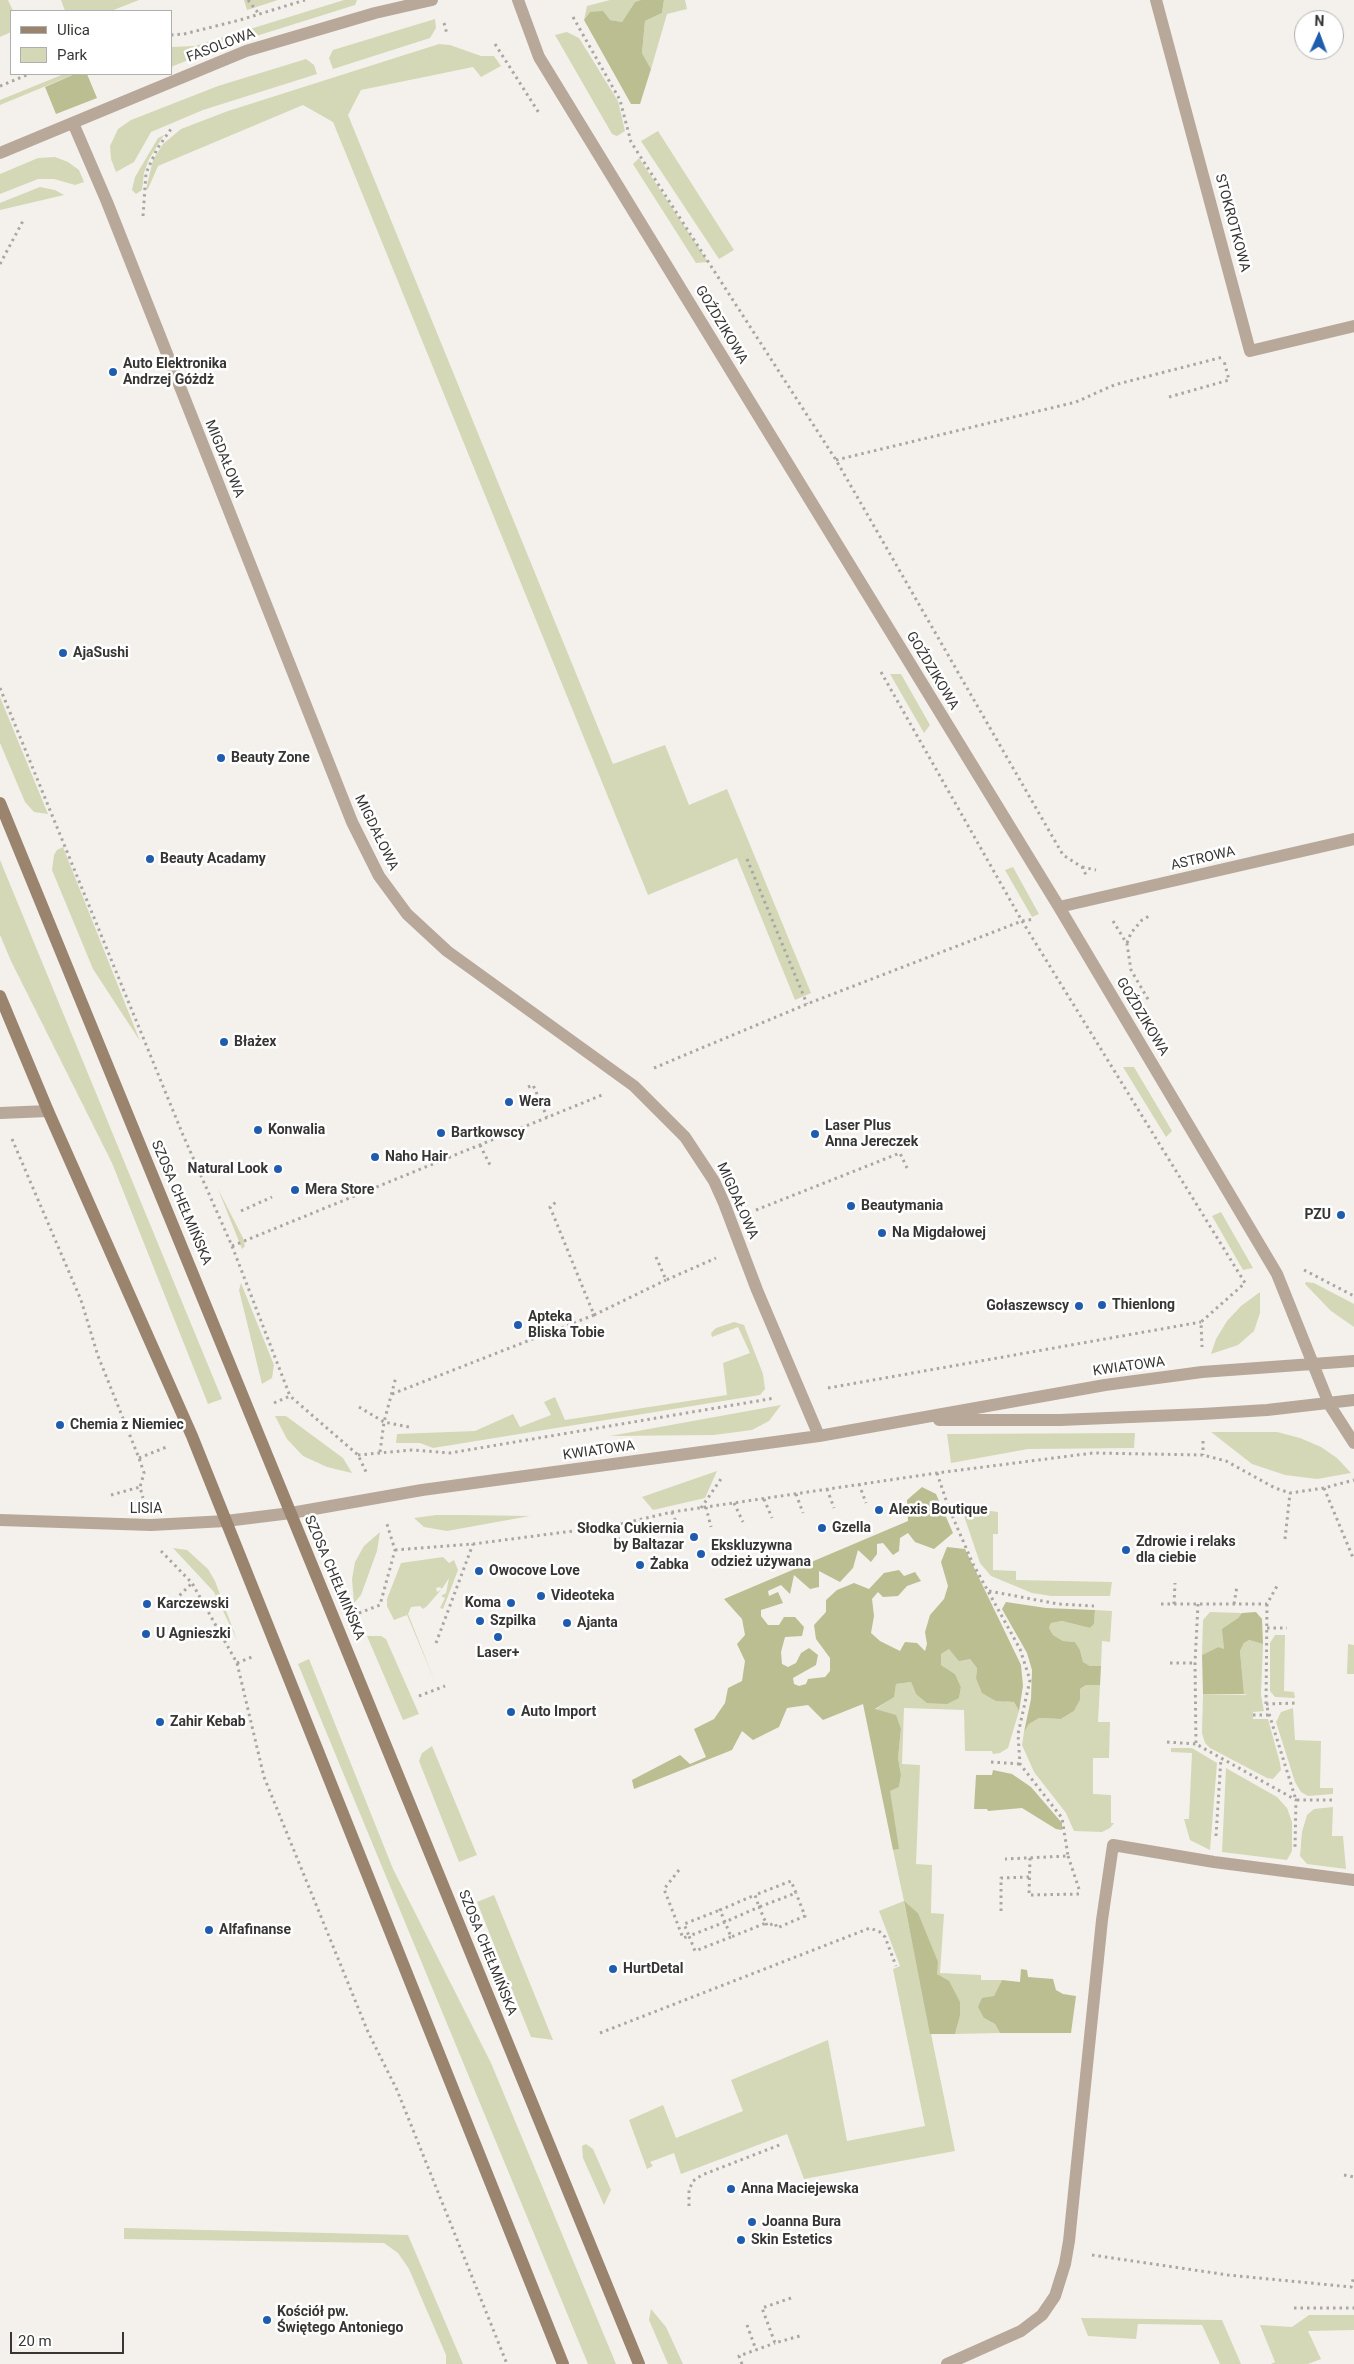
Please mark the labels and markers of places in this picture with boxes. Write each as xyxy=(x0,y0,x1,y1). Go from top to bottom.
place label: Auto Elektronika Andrzej Góżdż xyxy=(123,356,227,388)
marker: Auto Elektronika Andrzej Góżdż xyxy=(107,366,119,378)
place label: AjaSushi xyxy=(73,645,129,661)
marker: AjaSushi xyxy=(57,647,69,659)
place label: Beauty Zone xyxy=(231,750,310,766)
marker: Beauty Zone xyxy=(215,752,227,764)
place label: Beauty Acadamy xyxy=(160,851,266,867)
marker: Beauty Acadamy xyxy=(144,853,156,865)
place label: Błażex xyxy=(234,1034,276,1050)
marker: Błażex xyxy=(218,1036,230,1048)
place label: Wera xyxy=(519,1094,551,1110)
marker: Wera xyxy=(503,1096,515,1108)
place label: Laser Plus Anna Jereczek xyxy=(825,1118,918,1150)
place label: Konwalia xyxy=(268,1122,325,1138)
marker: Konwalia xyxy=(252,1124,264,1136)
place label: Bartkowscy xyxy=(451,1125,525,1141)
marker: Bartkowscy xyxy=(435,1127,447,1139)
marker: Laser Plus Anna Jereczek xyxy=(809,1128,821,1140)
place label: Naho Hair xyxy=(385,1149,448,1165)
marker: Naho Hair xyxy=(369,1151,381,1163)
place label: Natural Look xyxy=(188,1161,268,1177)
marker: Natural Look xyxy=(272,1163,284,1175)
place label: Mera Store xyxy=(305,1182,374,1198)
marker: Mera Store xyxy=(289,1184,301,1196)
place label: Beautymania xyxy=(861,1198,943,1214)
marker: Beautymania xyxy=(845,1200,857,1212)
place label: PZU xyxy=(1304,1207,1331,1223)
marker: PZU xyxy=(1335,1209,1347,1221)
place label: Na Migdałowej xyxy=(892,1225,986,1241)
marker: Na Migdałowej xyxy=(876,1227,888,1239)
place label: Thienlong xyxy=(1112,1297,1175,1313)
place label: Gołaszewscy xyxy=(986,1298,1069,1314)
marker: Thienlong xyxy=(1096,1299,1108,1311)
marker: Gołaszewscy xyxy=(1073,1300,1085,1312)
place label: Apteka Bliska Tobie xyxy=(528,1309,605,1341)
marker: Apteka Bliska Tobie xyxy=(512,1319,524,1331)
place label: Chemia z Niemiec xyxy=(70,1417,184,1433)
marker: Chemia z Niemiec xyxy=(54,1419,66,1431)
place label: Alexis Boutique xyxy=(889,1502,988,1518)
marker: Alexis Boutique xyxy=(873,1504,885,1516)
place label: Gzella xyxy=(832,1520,871,1536)
place label: Słodka Cukiernia by Baltazar xyxy=(577,1521,684,1554)
marker: Gzella xyxy=(816,1522,828,1534)
marker: Słodka Cukiernia by Baltazar xyxy=(688,1531,700,1543)
place label: Zdrowie i relaks dla ciebie xyxy=(1136,1534,1236,1566)
place label: Ekskluzywna odzież używana xyxy=(711,1538,811,1570)
marker: Zdrowie i relaks dla ciebie xyxy=(1120,1544,1132,1556)
marker: Ekskluzywna odzież używana xyxy=(695,1548,707,1560)
place label: Żabka xyxy=(650,1557,689,1573)
marker: Żabka xyxy=(634,1559,646,1571)
place label: Owocove Love xyxy=(489,1563,580,1579)
marker: Owocove Love xyxy=(473,1565,485,1577)
place label: Videoteka xyxy=(551,1588,614,1604)
marker: Videoteka xyxy=(535,1590,547,1602)
place label: Koma xyxy=(465,1595,501,1611)
place label: Karczewski xyxy=(157,1596,229,1612)
marker: Koma xyxy=(505,1597,517,1609)
marker: Karczewski xyxy=(141,1598,153,1610)
place label: Szpilka xyxy=(490,1613,536,1629)
marker: Szpilka xyxy=(474,1615,486,1627)
place label: Ajanta xyxy=(577,1615,618,1631)
marker: Ajanta xyxy=(561,1617,573,1629)
place label: U Agnieszki xyxy=(156,1626,231,1642)
marker: U Agnieszki xyxy=(140,1628,152,1640)
marker: Laser+ xyxy=(492,1631,504,1643)
place label: Laser+ xyxy=(477,1645,519,1661)
place label: Auto Import xyxy=(521,1704,596,1720)
marker: Auto Import xyxy=(505,1706,517,1718)
place label: Zahir Kebab xyxy=(170,1714,246,1730)
marker: Zahir Kebab xyxy=(154,1716,166,1728)
place label: Alfafinanse xyxy=(219,1922,291,1938)
marker: Alfafinanse xyxy=(203,1924,215,1936)
place label: HurtDetal xyxy=(623,1961,684,1977)
marker: HurtDetal xyxy=(607,1963,619,1975)
place label: Anna Maciejewska xyxy=(741,2181,859,2197)
marker: Anna Maciejewska xyxy=(725,2183,737,2195)
place label: Joanna Bura xyxy=(762,2214,841,2230)
marker: Joanna Bura xyxy=(746,2216,758,2228)
place label: Skin Estetics xyxy=(751,2232,832,2248)
marker: Skin Estetics xyxy=(735,2234,747,2246)
place label: Kościół pw. Świętego Antoniego xyxy=(277,2304,403,2336)
marker: Kościół pw. Świętego Antoniego xyxy=(261,2314,273,2326)

